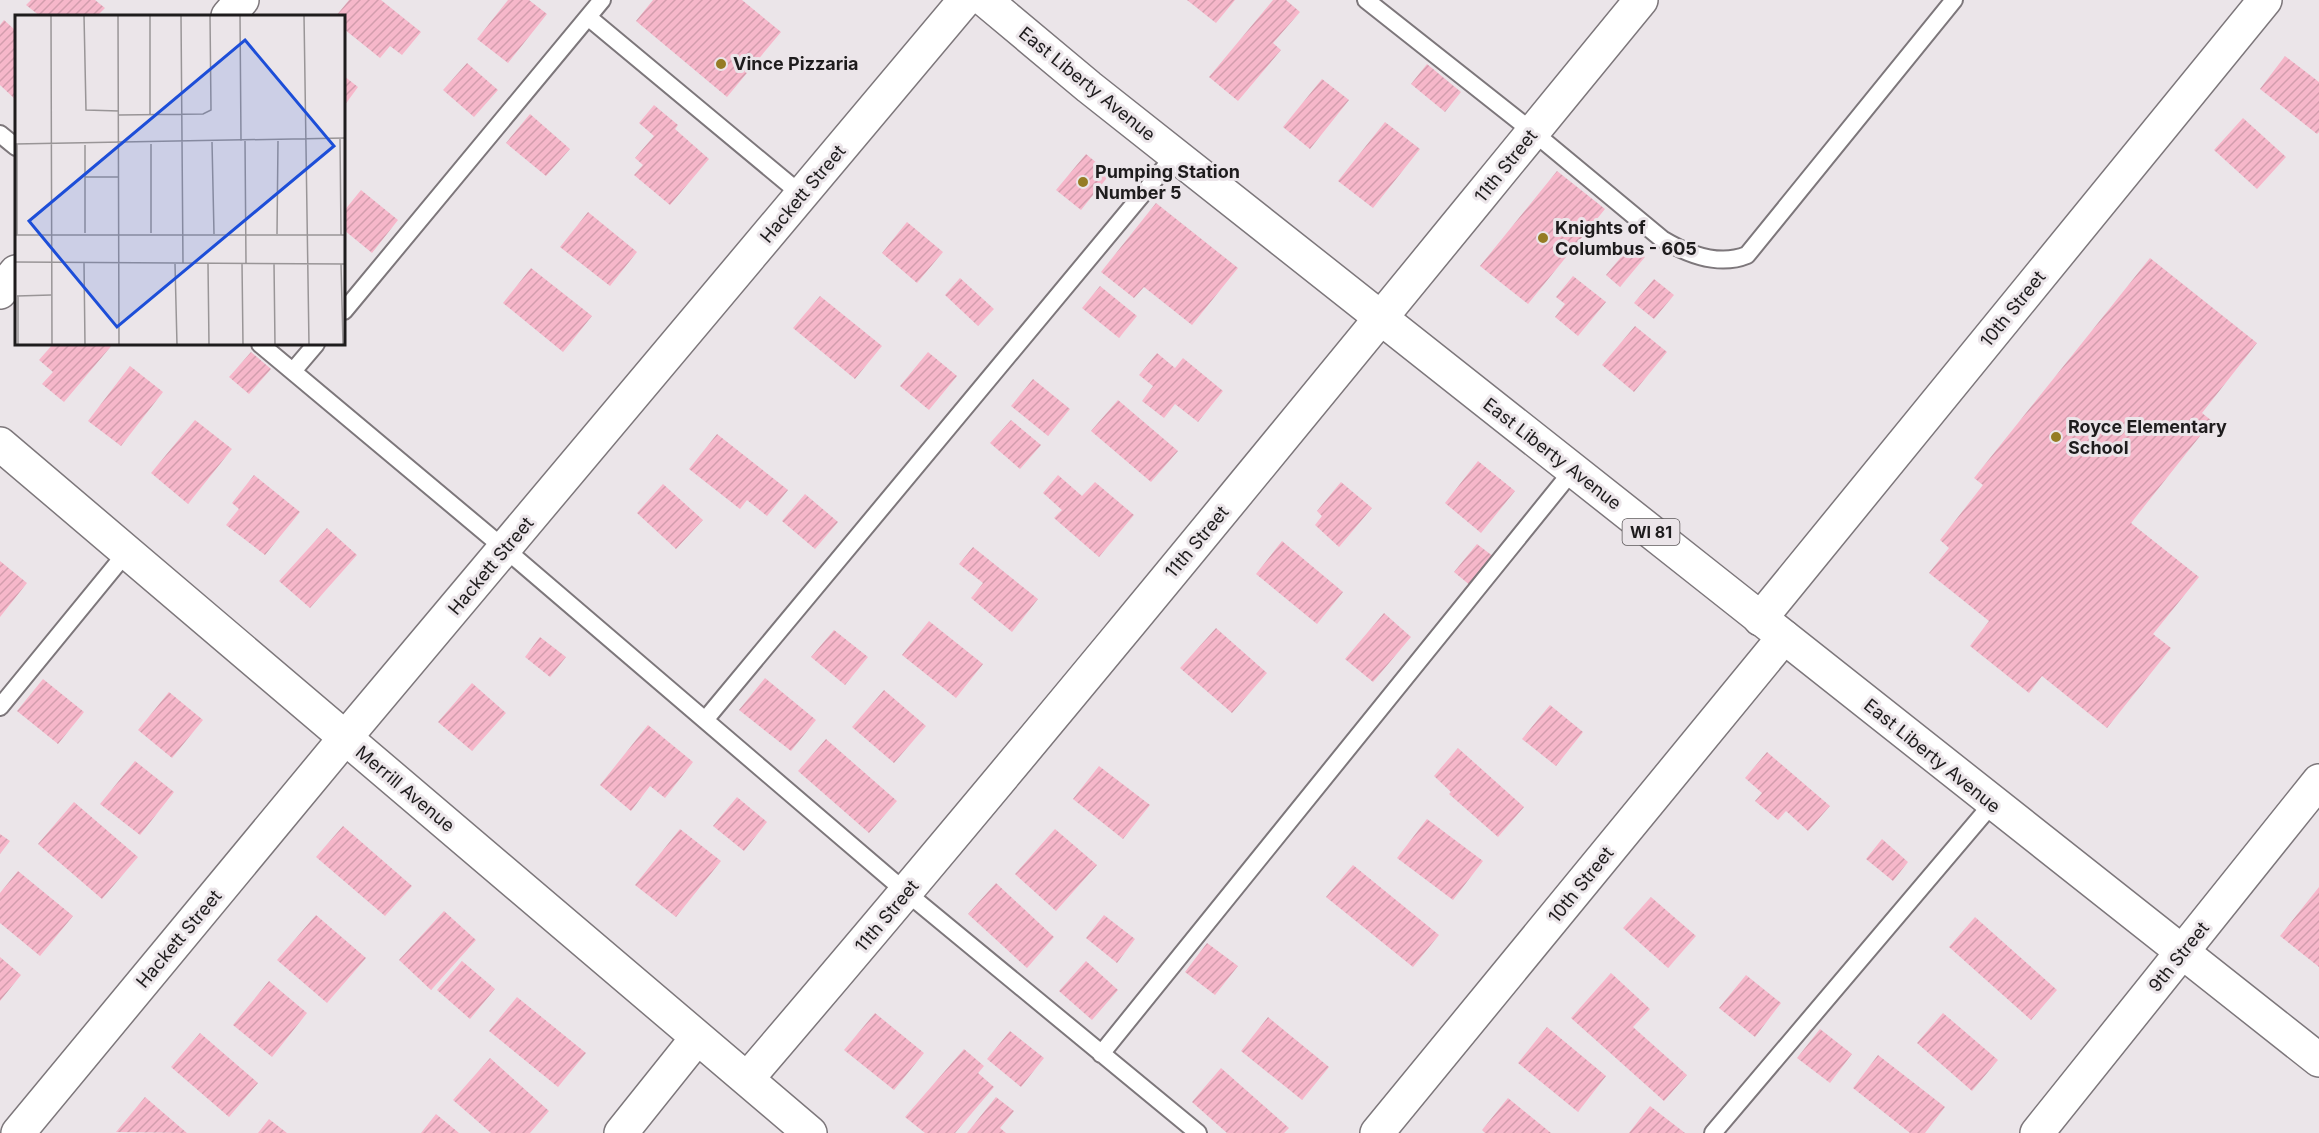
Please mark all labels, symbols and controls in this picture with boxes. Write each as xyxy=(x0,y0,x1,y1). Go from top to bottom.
inset map xyxy=(15,15,345,345)
street label: East Liberty Avenue xyxy=(1015,22,1160,145)
place label: Vince Pizzaria xyxy=(733,53,859,74)
marker: Vince Pizzaria xyxy=(714,57,728,71)
street label: 11th Street xyxy=(1470,125,1541,206)
street label: Hackett Street xyxy=(756,141,850,247)
place label: Pumping Station Number 5 xyxy=(1095,161,1240,203)
marker: Pumping Station Number 5 xyxy=(1076,175,1090,189)
place label: Knights of Columbus - 605 xyxy=(1555,217,1697,259)
marker: Knights of Columbus - 605 xyxy=(1536,231,1550,245)
street label: 10th Street xyxy=(1976,267,2050,351)
street label: East Liberty Avenue xyxy=(1479,393,1625,514)
place label: Royce Elementary School xyxy=(2068,416,2227,458)
marker: Royce Elementary School xyxy=(2049,430,2063,444)
street label: 11th Street xyxy=(1161,501,1233,582)
street label: Hackett Street xyxy=(444,513,538,619)
road number: WI 81 xyxy=(1622,519,1680,545)
street label: East Liberty Avenue xyxy=(1860,694,2005,817)
street label: Merrill Avenue xyxy=(352,741,459,836)
street label: 10th Street xyxy=(1544,843,1618,927)
street label: 11th Street xyxy=(851,875,923,956)
street label: Hackett Street xyxy=(132,886,226,992)
street label: 9th Street xyxy=(2144,917,2213,996)

